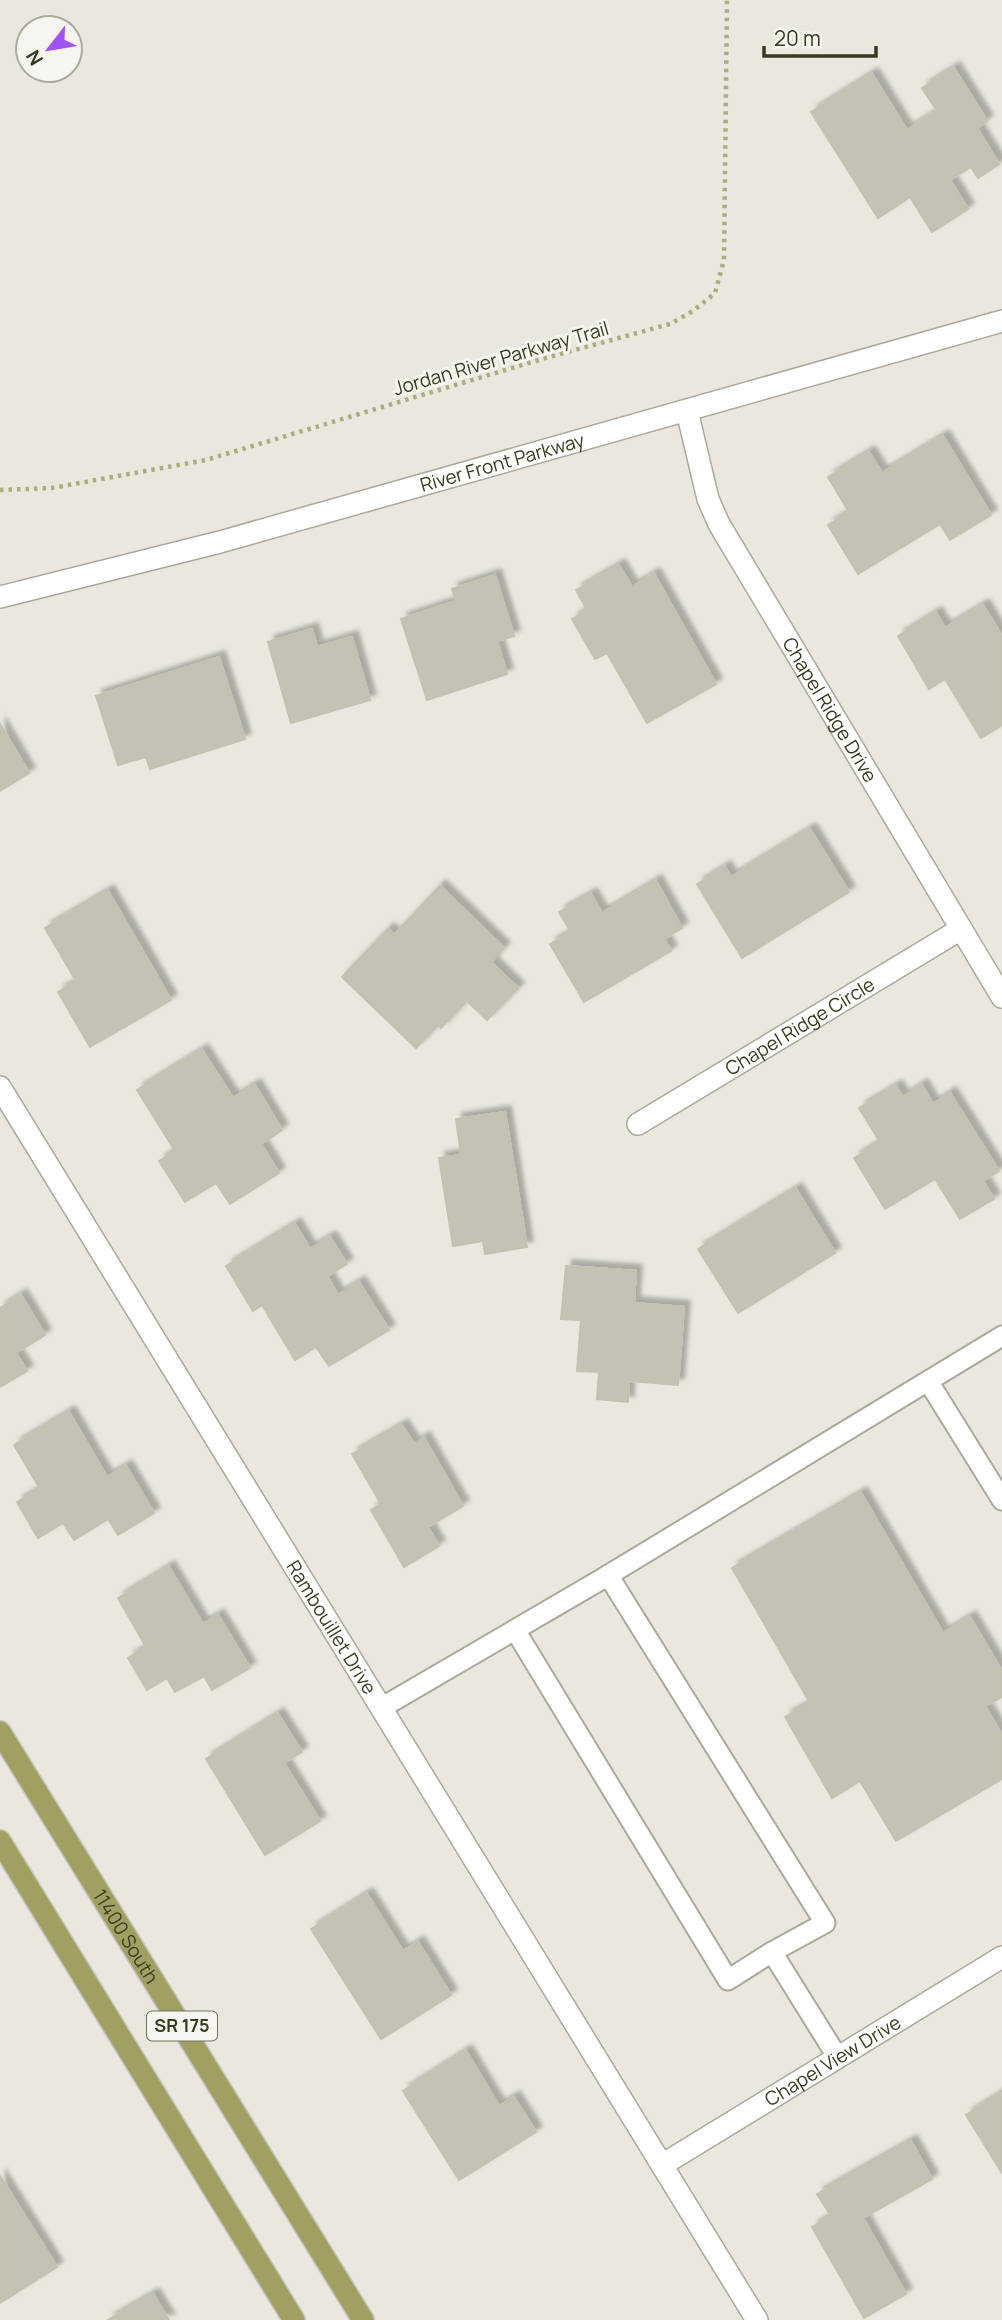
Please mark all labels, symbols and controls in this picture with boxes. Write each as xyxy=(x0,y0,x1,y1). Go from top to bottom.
north arrow xyxy=(14,14,84,84)
scale bar xyxy=(764,14,876,58)
text: 20 m xyxy=(774,24,821,52)
text: N xyxy=(20,45,49,70)
street label: Jordan River Parkway Trail xyxy=(390,315,612,401)
street label: River Front Parkway xyxy=(417,427,587,498)
street label: Chapel Ridge Drive xyxy=(777,632,883,787)
street label: Chapel Ridge Circle xyxy=(720,971,879,1081)
street label: Rambouillet Drive xyxy=(281,1555,383,1699)
street label: 11400 South xyxy=(87,1884,165,1988)
street label: Chapel View Drive xyxy=(760,2009,906,2112)
road number: SR 175 xyxy=(147,2012,217,2040)

